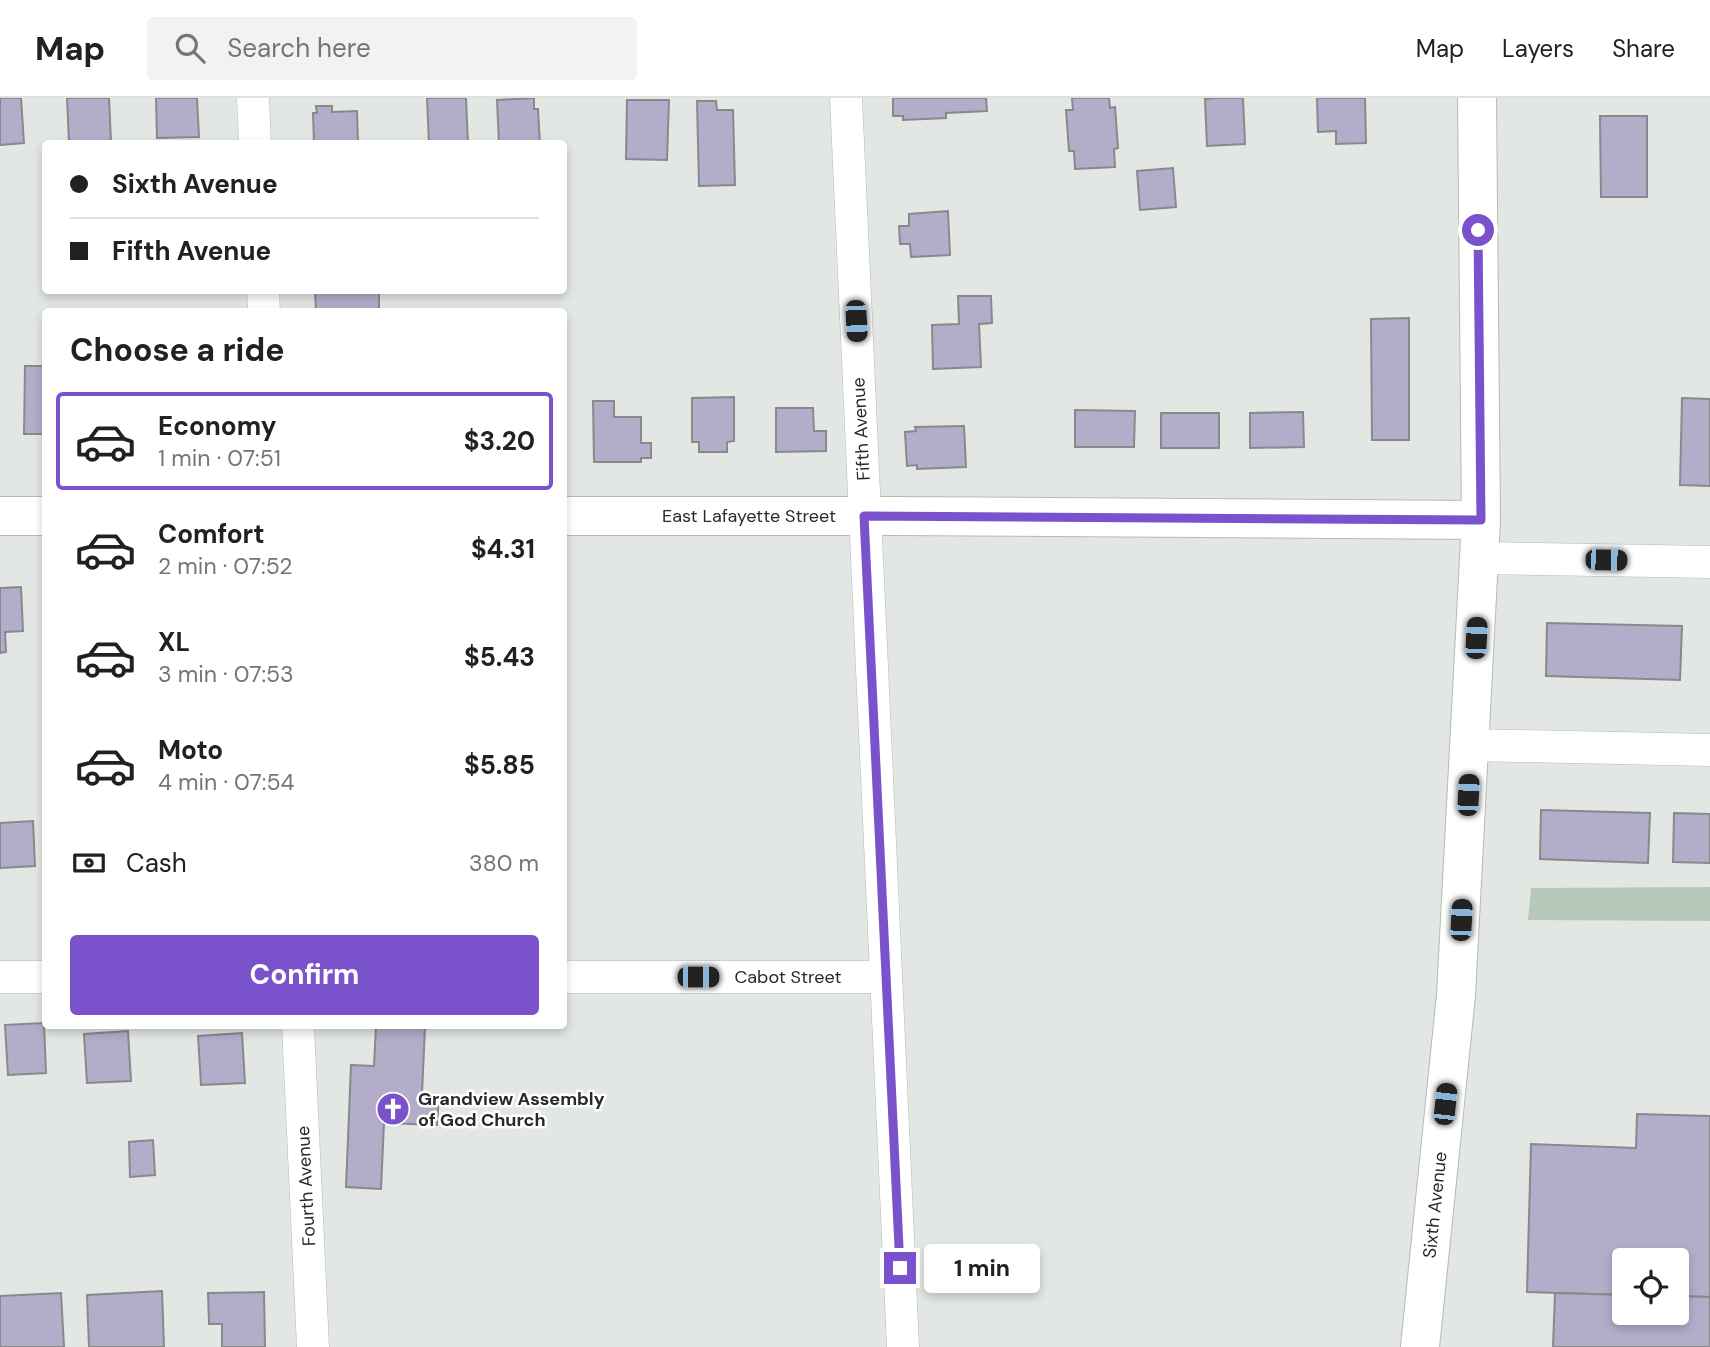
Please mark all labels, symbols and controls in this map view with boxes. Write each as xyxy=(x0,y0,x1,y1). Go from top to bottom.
search box xyxy=(147,17,637,80)
text: Map xyxy=(35,27,105,70)
icon: search xyxy=(171,29,209,67)
text: Search here xyxy=(227,31,371,65)
text: Map xyxy=(1416,33,1464,64)
text: Layers xyxy=(1502,33,1574,64)
text: Share xyxy=(1612,33,1675,64)
text: Sixth Avenue xyxy=(112,167,278,201)
route start xyxy=(1462,214,1494,246)
text: Fifth Avenue xyxy=(112,234,271,268)
car xyxy=(845,299,868,343)
text: Choose a ride xyxy=(70,329,285,371)
street label: Fifth Avenue xyxy=(846,377,876,481)
text: Economy xyxy=(158,409,276,443)
icon: car xyxy=(74,410,137,473)
text: $3.20 xyxy=(464,424,535,458)
text: 1 min · 07:51 xyxy=(158,443,281,473)
street label: East Lafayette Street xyxy=(662,504,836,528)
text: Comfort xyxy=(158,517,264,551)
icon: car xyxy=(74,518,137,581)
text: $4.31 xyxy=(471,532,535,566)
car xyxy=(1585,549,1628,571)
text: 2 min · 07:52 xyxy=(158,551,293,581)
car xyxy=(1465,616,1488,660)
text: XL xyxy=(158,625,190,659)
icon: car xyxy=(74,626,137,689)
text: $5.43 xyxy=(464,640,535,674)
text: 3 min · 07:53 xyxy=(158,659,294,689)
text: Moto xyxy=(158,733,223,767)
icon: car xyxy=(74,734,137,797)
text: $5.85 xyxy=(464,748,535,782)
text: 4 min · 07:54 xyxy=(158,767,294,797)
car xyxy=(1457,773,1480,817)
icon: cash xyxy=(70,844,108,882)
text: Cash xyxy=(126,846,187,880)
text: 380 m xyxy=(469,848,539,878)
car xyxy=(1450,898,1473,942)
button: Confirm xyxy=(70,935,539,1015)
street label: Cabot Street xyxy=(734,965,842,989)
car xyxy=(678,967,720,988)
car xyxy=(1433,1082,1458,1126)
place label: Grandview Assembly of God Church xyxy=(418,1087,605,1132)
church icon: Grandview Assembly of God Church xyxy=(374,1090,412,1128)
street label: Fourth Avenue xyxy=(291,1125,321,1247)
street label: Sixth Avenue xyxy=(1417,1151,1453,1259)
callout: 1 min xyxy=(925,1244,1040,1292)
map controls xyxy=(1612,1248,1689,1325)
button: locate xyxy=(1612,1248,1689,1325)
route end xyxy=(884,1252,916,1284)
text: 1 min xyxy=(954,1253,1010,1283)

